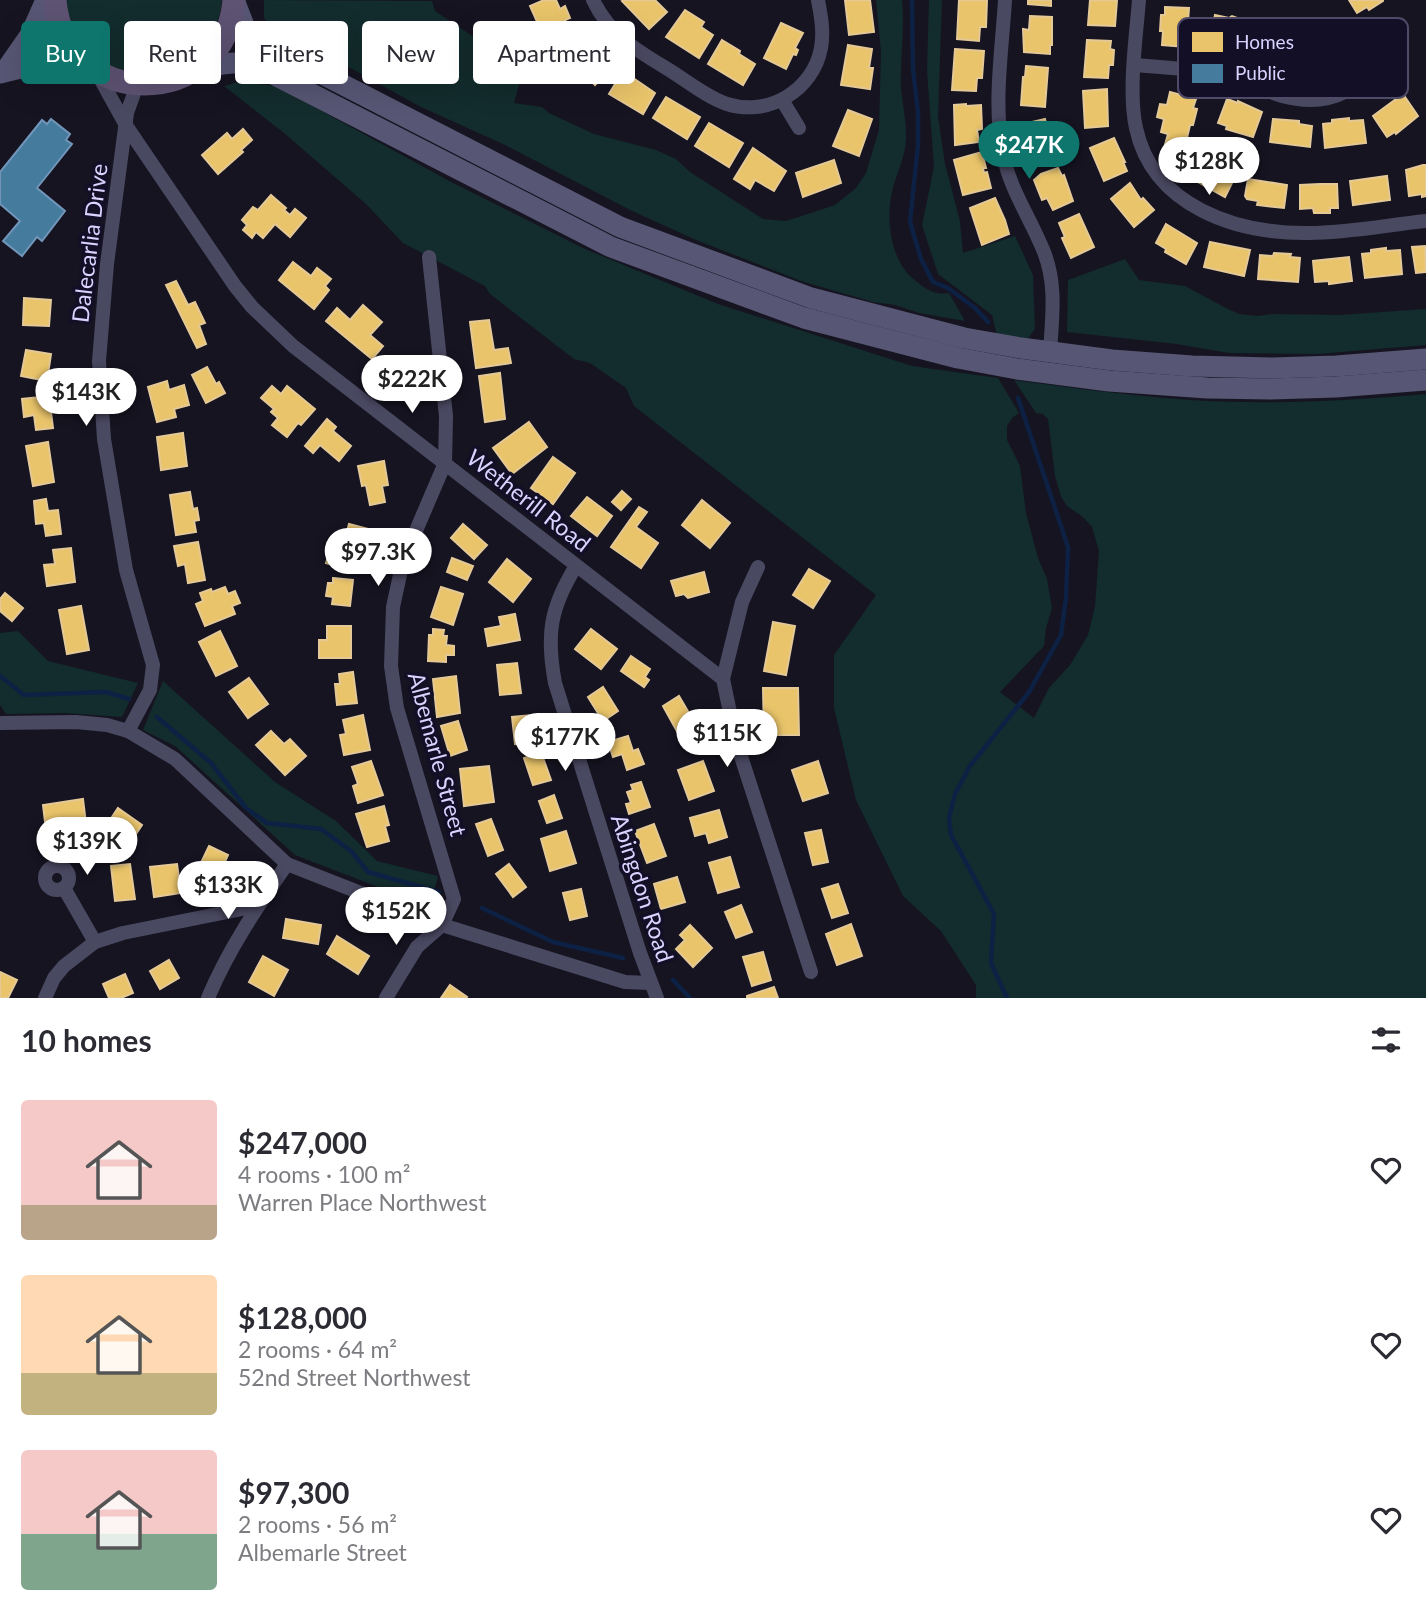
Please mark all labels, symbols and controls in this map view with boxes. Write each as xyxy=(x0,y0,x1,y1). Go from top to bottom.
legend xyxy=(1178,18,1408,98)
chip: Buy xyxy=(21,21,110,84)
chip: Rent xyxy=(124,21,221,84)
chip: Filters xyxy=(235,21,348,84)
chip: New xyxy=(362,21,459,84)
chip: Apartment xyxy=(473,21,635,84)
text: Homes xyxy=(1235,30,1294,53)
text: Public xyxy=(1235,61,1286,84)
pin: $247K xyxy=(980,122,1078,181)
text: $247K xyxy=(994,130,1064,158)
pin: $128K xyxy=(1160,138,1258,197)
text: $128K xyxy=(1174,146,1244,174)
street label: Dalecarlia Drive xyxy=(65,162,113,324)
pin: $222K xyxy=(363,356,461,415)
text: $222K xyxy=(377,364,447,392)
pin: $143K xyxy=(37,368,135,428)
text: $143K xyxy=(51,377,121,405)
street label: Wetherill Road xyxy=(461,443,597,557)
pin: $97.3K xyxy=(321,528,435,588)
text: $97.3K xyxy=(341,537,415,565)
street label: Albemarle Street xyxy=(403,669,474,840)
pin: $115K xyxy=(678,710,776,769)
pin: $177K xyxy=(516,714,614,773)
text: $115K xyxy=(692,718,762,746)
text: $177K xyxy=(530,722,600,750)
street label: Abingdon Road xyxy=(606,810,680,966)
pin: $139K xyxy=(38,818,136,877)
text: $139K xyxy=(52,826,122,854)
pin: $133K xyxy=(179,862,277,921)
text: $133K xyxy=(193,870,263,898)
pin: $152K xyxy=(347,888,445,947)
text: $152K xyxy=(361,896,431,924)
icon: filters xyxy=(1367,1021,1405,1059)
text: 10 homes xyxy=(21,1022,152,1058)
text: $247,000 xyxy=(238,1124,367,1160)
icon: home xyxy=(77,1128,161,1212)
icon: heart xyxy=(1367,1151,1405,1189)
text: 4 rooms · 100 m² xyxy=(238,1160,410,1188)
text: Warren Place Northwest xyxy=(238,1188,486,1216)
text: $128,000 xyxy=(238,1299,367,1335)
icon: home xyxy=(77,1303,161,1387)
icon: heart xyxy=(1367,1326,1405,1364)
text: 2 rooms · 64 m² xyxy=(238,1335,397,1363)
text: 52nd Street Northwest xyxy=(238,1363,471,1391)
text: $97,300 xyxy=(238,1474,349,1510)
icon: home xyxy=(77,1478,161,1562)
icon: heart xyxy=(1367,1501,1405,1539)
text: 2 rooms · 56 m² xyxy=(238,1510,397,1538)
text: Albemarle Street xyxy=(238,1538,407,1566)

